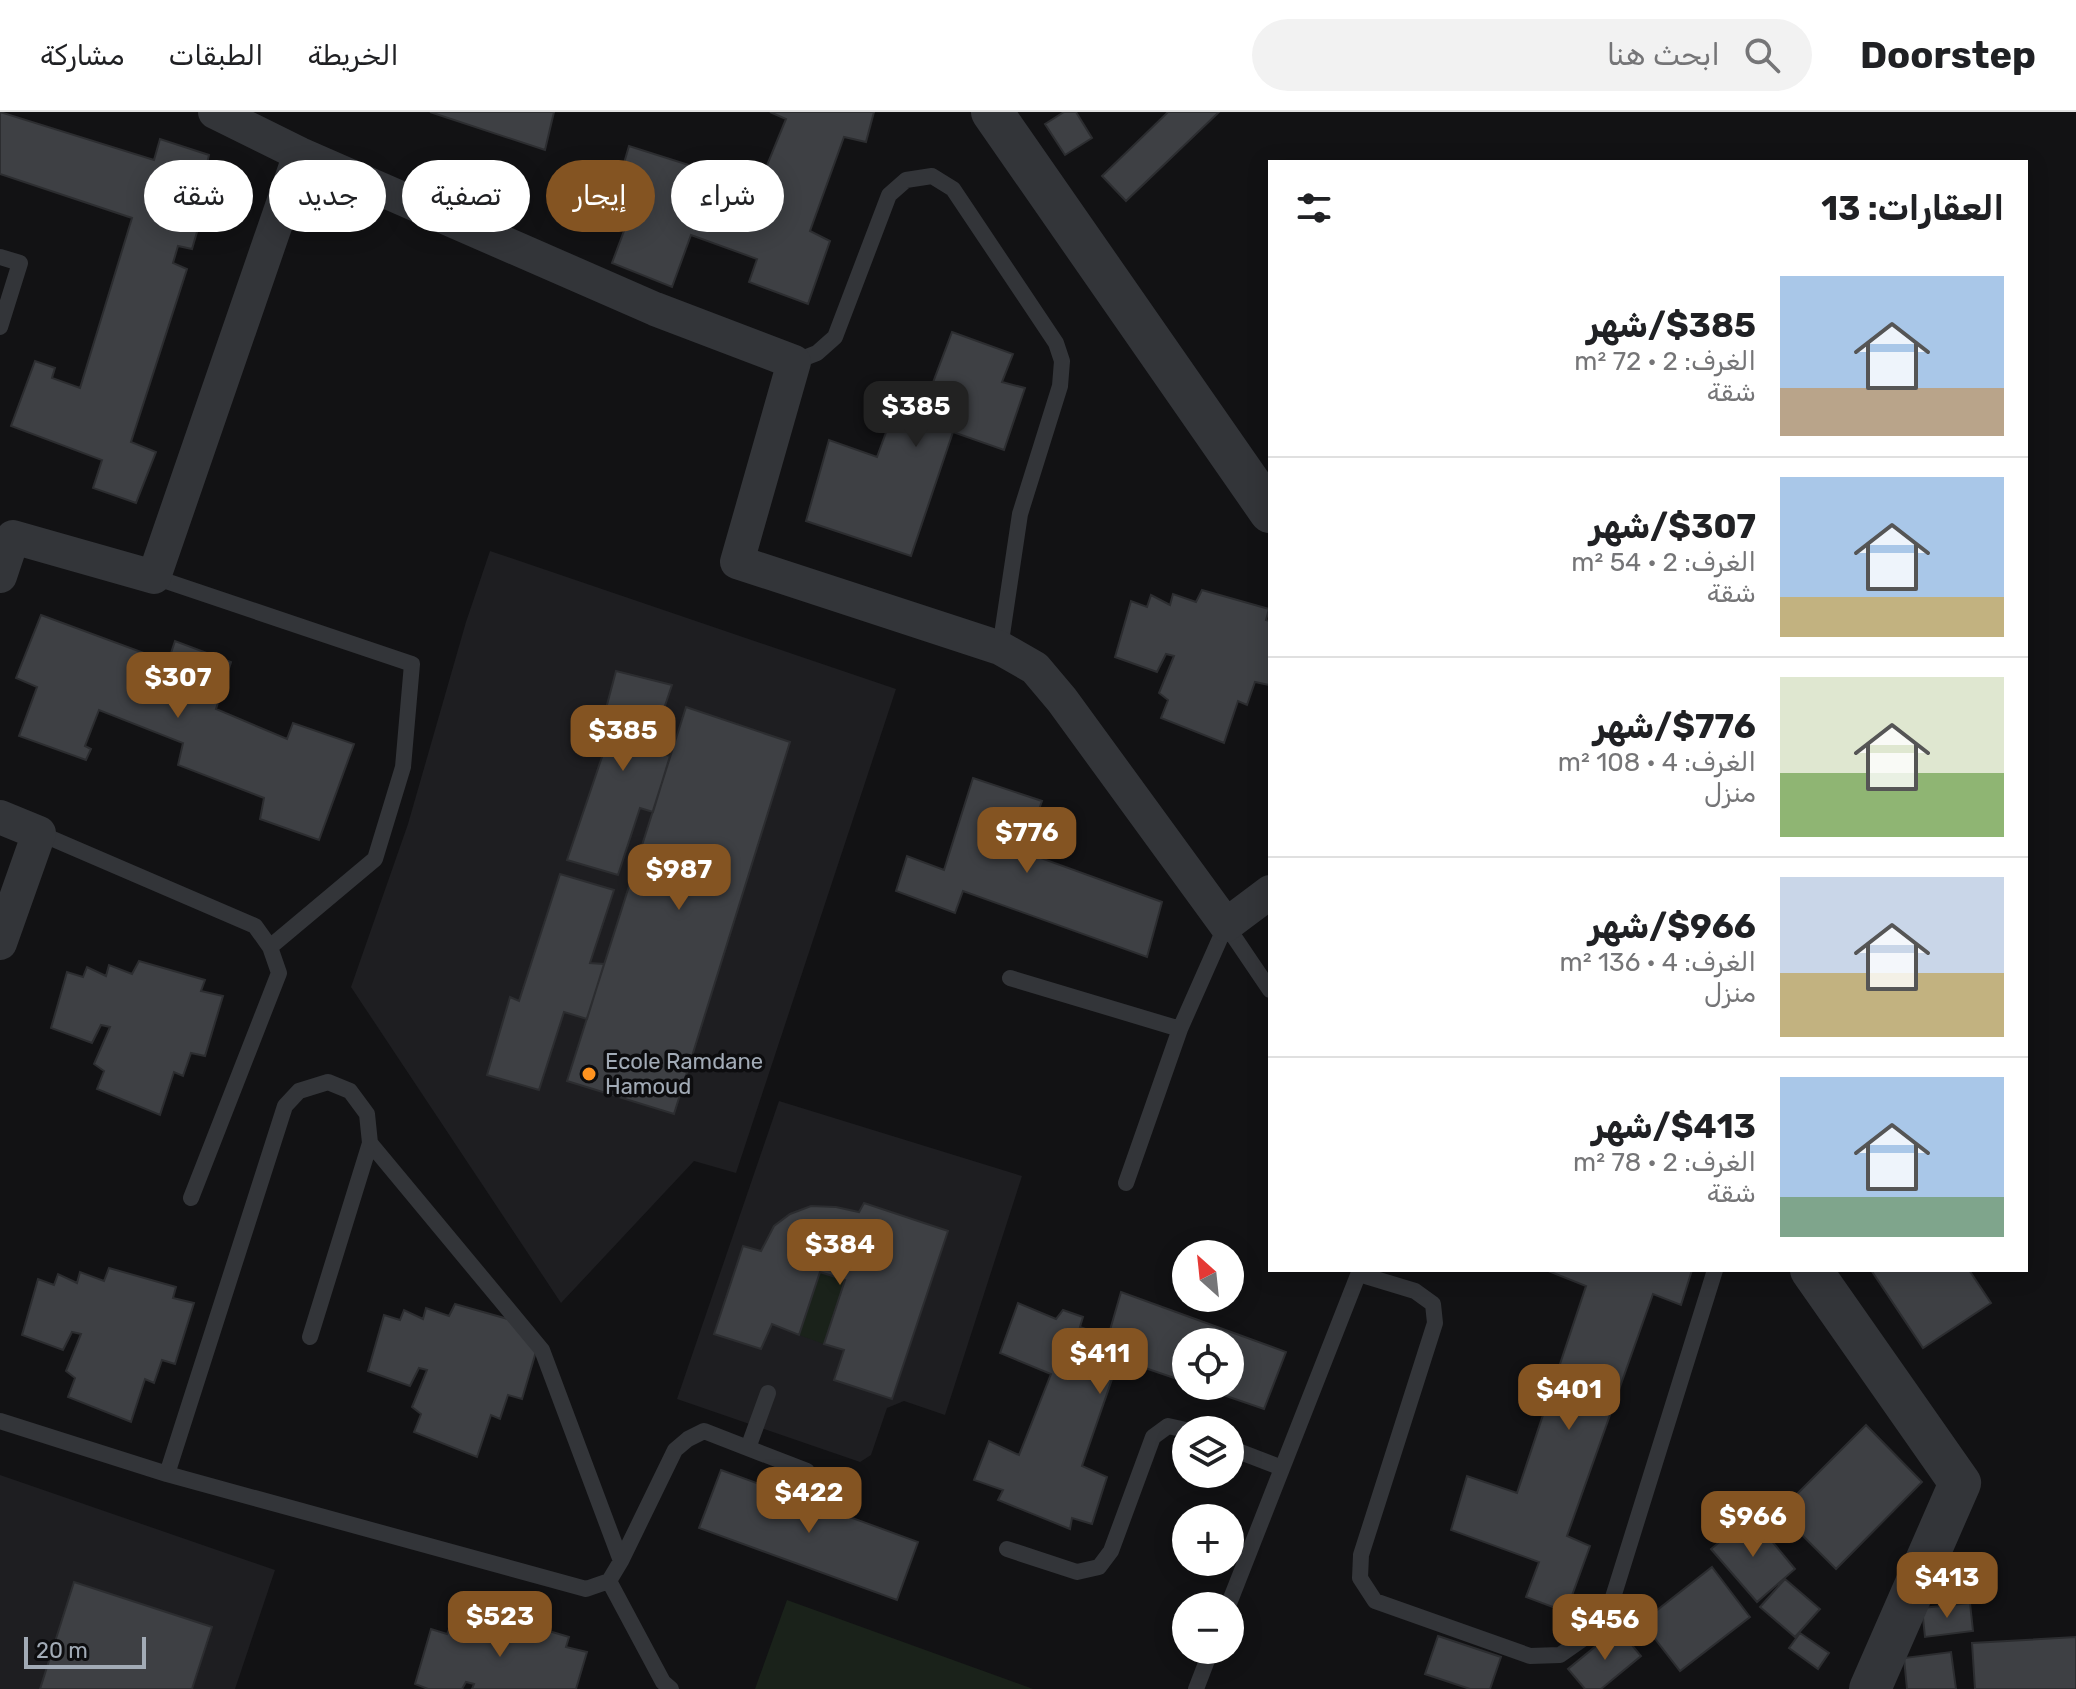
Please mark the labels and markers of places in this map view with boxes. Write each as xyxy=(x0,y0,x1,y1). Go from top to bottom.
pin: $385 xyxy=(869,381,963,449)
pin: $307 xyxy=(131,652,225,720)
pin: $385 xyxy=(576,705,670,773)
pin: $776 xyxy=(980,807,1074,875)
pin: $987 xyxy=(632,844,726,912)
place label: Ecole Ramdane Hamoud xyxy=(605,1048,763,1100)
marker: Ecole Ramdane Hamoud xyxy=(580,1065,598,1083)
pin: $384 xyxy=(793,1219,887,1287)
pin: $411 xyxy=(1053,1328,1147,1396)
pin: $401 xyxy=(1522,1364,1616,1432)
pin: $422 xyxy=(762,1467,856,1535)
pin: $966 xyxy=(1706,1491,1800,1559)
pin: $413 xyxy=(1900,1552,1994,1620)
pin: $523 xyxy=(453,1591,547,1659)
pin: $456 xyxy=(1558,1594,1652,1662)

